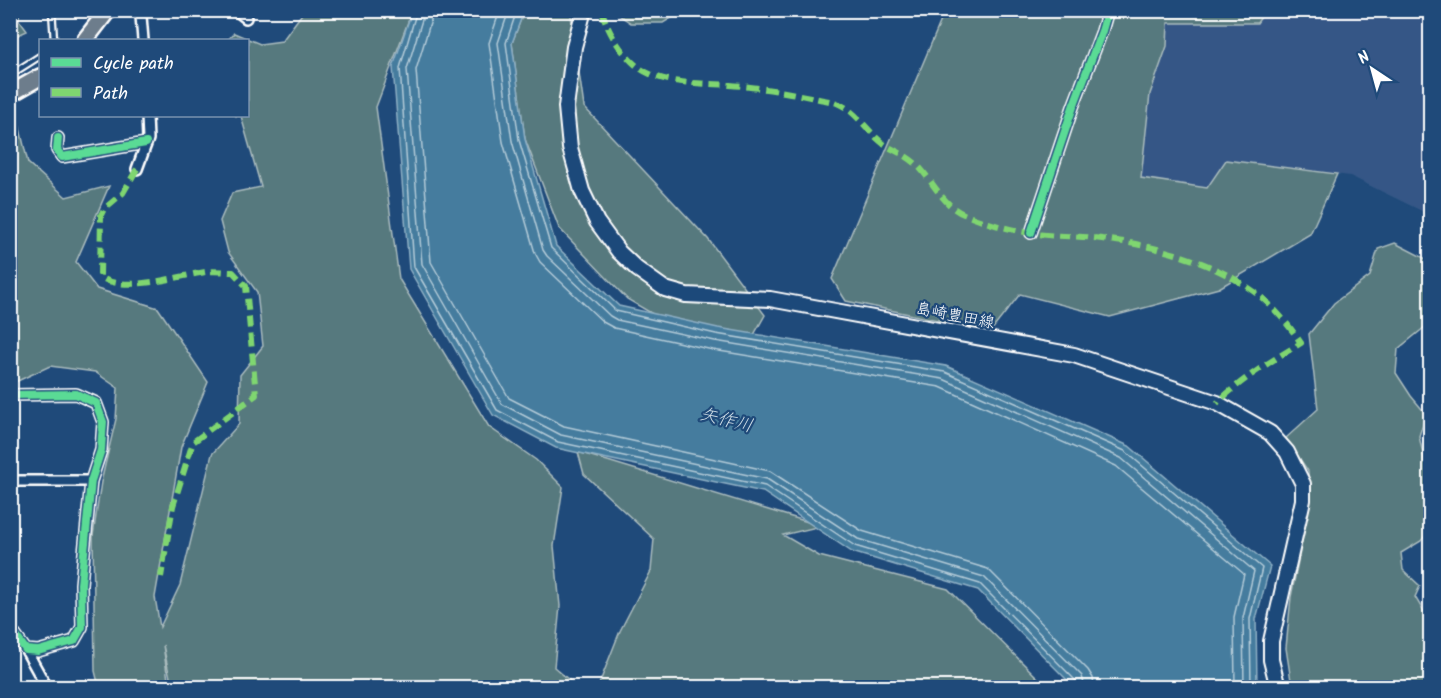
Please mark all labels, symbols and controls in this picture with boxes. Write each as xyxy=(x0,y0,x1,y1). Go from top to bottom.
legend xyxy=(39,39,249,117)
north arrow xyxy=(1342,39,1402,99)
text: N xyxy=(1353,45,1376,71)
text: Cycle path xyxy=(93,50,174,79)
text: Path xyxy=(93,80,128,109)
street label: 島崎豊田線 xyxy=(913,296,997,336)
water label: 矢作川 xyxy=(696,400,756,442)

